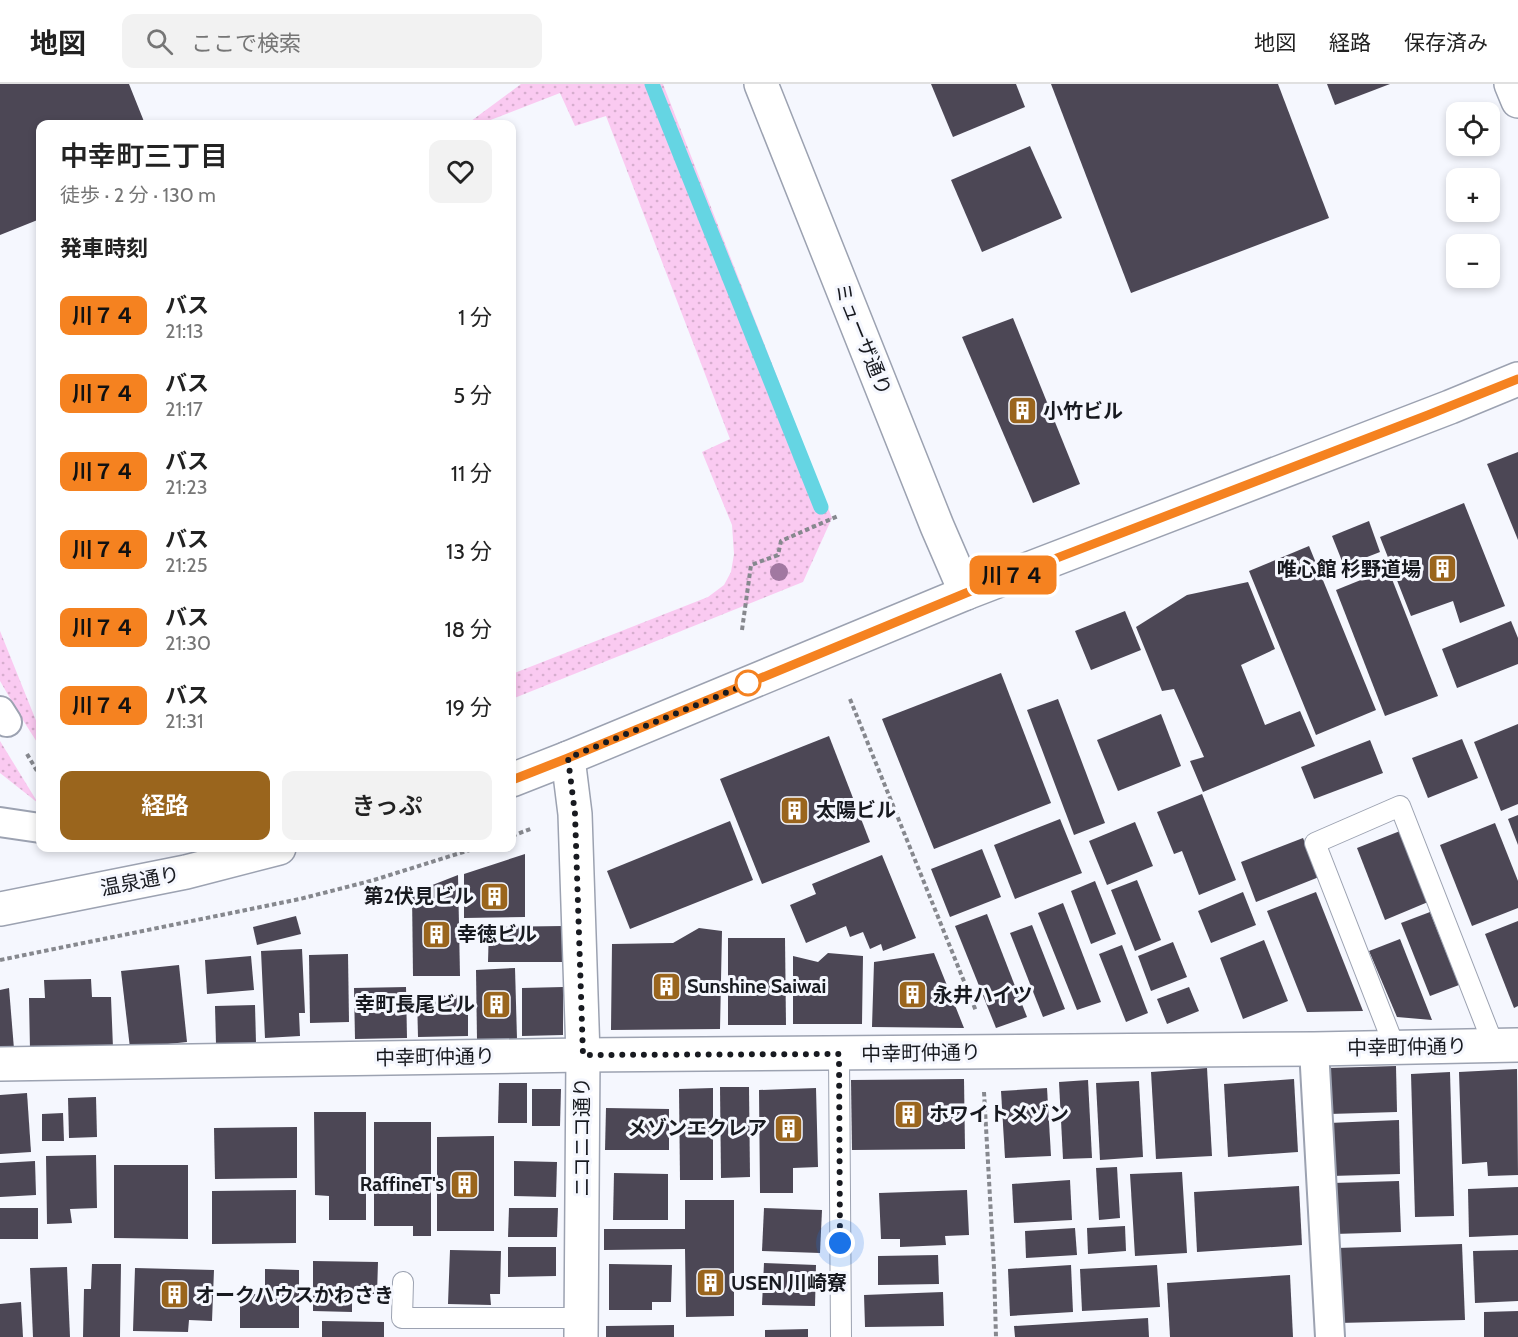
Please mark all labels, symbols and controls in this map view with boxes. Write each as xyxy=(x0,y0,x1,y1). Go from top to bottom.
search box xyxy=(122,14,542,68)
icon: search xyxy=(143,25,176,58)
text: 地図 xyxy=(30,26,86,60)
text: ここで検索 xyxy=(191,30,301,57)
text: 地図 xyxy=(1254,30,1296,55)
text: 経路 xyxy=(1329,30,1371,55)
text: 保存済み xyxy=(1404,30,1488,55)
map controls xyxy=(1446,102,1500,288)
button: locate xyxy=(1446,102,1500,156)
text: 中幸町三丁目 xyxy=(60,139,228,173)
button: heart xyxy=(429,140,492,203)
button: + xyxy=(1446,168,1500,222)
text: 徒歩 · 2 分 · 130 m xyxy=(60,183,216,207)
button: − xyxy=(1446,234,1500,288)
text: 発車時刻 xyxy=(60,235,148,262)
street label: ミューザ通り xyxy=(829,279,897,399)
text: バス xyxy=(165,292,209,319)
text: 川７４ xyxy=(72,303,135,328)
text: 1 分 xyxy=(458,304,492,331)
text: 21:13 xyxy=(165,319,204,343)
text: バス xyxy=(165,370,209,397)
text: 川７４ xyxy=(72,381,135,406)
text: 5 分 xyxy=(453,382,492,409)
building icon: 小竹ビル xyxy=(1006,395,1038,427)
text: 21:17 xyxy=(165,397,203,421)
place label: 小竹ビル xyxy=(1043,399,1123,423)
text: バス xyxy=(165,448,209,475)
text: 川７４ xyxy=(72,459,135,484)
text: 11 分 xyxy=(451,460,492,487)
text: 21:23 xyxy=(165,475,207,499)
text: バス xyxy=(165,526,209,553)
text: 川７４ xyxy=(72,537,135,562)
text: 13 分 xyxy=(446,538,492,565)
text: 21:25 xyxy=(165,553,207,577)
building icon: 唯心館 杉野道場 xyxy=(1426,553,1458,585)
line badge: 川７４ xyxy=(978,556,1048,594)
place label: 唯心館 杉野道場 xyxy=(1277,557,1421,581)
text: 川７４ xyxy=(982,563,1045,588)
text: バス xyxy=(165,604,209,631)
text: 川７４ xyxy=(72,615,135,640)
text: 18 分 xyxy=(445,616,492,643)
text: 21:30 xyxy=(165,631,211,655)
unlabelled marker xyxy=(735,670,761,696)
text: バス xyxy=(165,682,209,709)
text: 川７４ xyxy=(72,693,135,718)
text: 19 分 xyxy=(445,694,492,721)
text: 21:31 xyxy=(165,709,204,733)
button: 経路 xyxy=(60,771,270,840)
button: きっぷ xyxy=(282,771,492,840)
building icon: 太陽ビル xyxy=(779,794,811,826)
place label: 太陽ビル xyxy=(816,798,896,822)
street label: 温泉通り xyxy=(98,862,182,900)
building icon: 第2伏見ビル xyxy=(479,880,511,912)
place label: 第2伏見ビル xyxy=(363,884,474,908)
building icon: 幸徳ビル xyxy=(420,918,452,950)
place label: 幸徳ビル xyxy=(457,922,537,946)
building icon: Sunshine Saiwai xyxy=(650,970,682,1002)
place label: Sunshine Saiwai xyxy=(687,974,826,998)
building icon: 永井ハイツ xyxy=(896,979,928,1011)
place label: 永井ハイツ xyxy=(933,983,1033,1007)
building icon: 幸町長尾ビル xyxy=(480,988,512,1020)
place label: 幸町長尾ビル xyxy=(355,992,475,1016)
street label: 中幸町仲通り xyxy=(1347,1034,1467,1060)
street label: 中幸町仲通り xyxy=(861,1040,981,1066)
street label: 中幸町仲通り xyxy=(375,1044,495,1070)
street label: ニコニコ通り xyxy=(570,1077,594,1197)
building icon: ホワイトメゾン xyxy=(892,1098,924,1130)
place label: ホワイトメゾン xyxy=(929,1102,1069,1126)
building icon: メゾンエクレア xyxy=(772,1112,804,1144)
place label: メゾンエクレア xyxy=(627,1116,767,1140)
building icon: RaffineT's xyxy=(449,1168,481,1200)
place label: RaffineT's xyxy=(360,1172,444,1196)
your location xyxy=(825,1228,855,1258)
building icon: USEN 川崎寮 xyxy=(694,1267,726,1299)
place label: USEN 川崎寮 xyxy=(731,1271,847,1295)
building icon: オークハウスかわさき xyxy=(158,1279,190,1311)
place label: オークハウスかわさき xyxy=(195,1283,394,1307)

